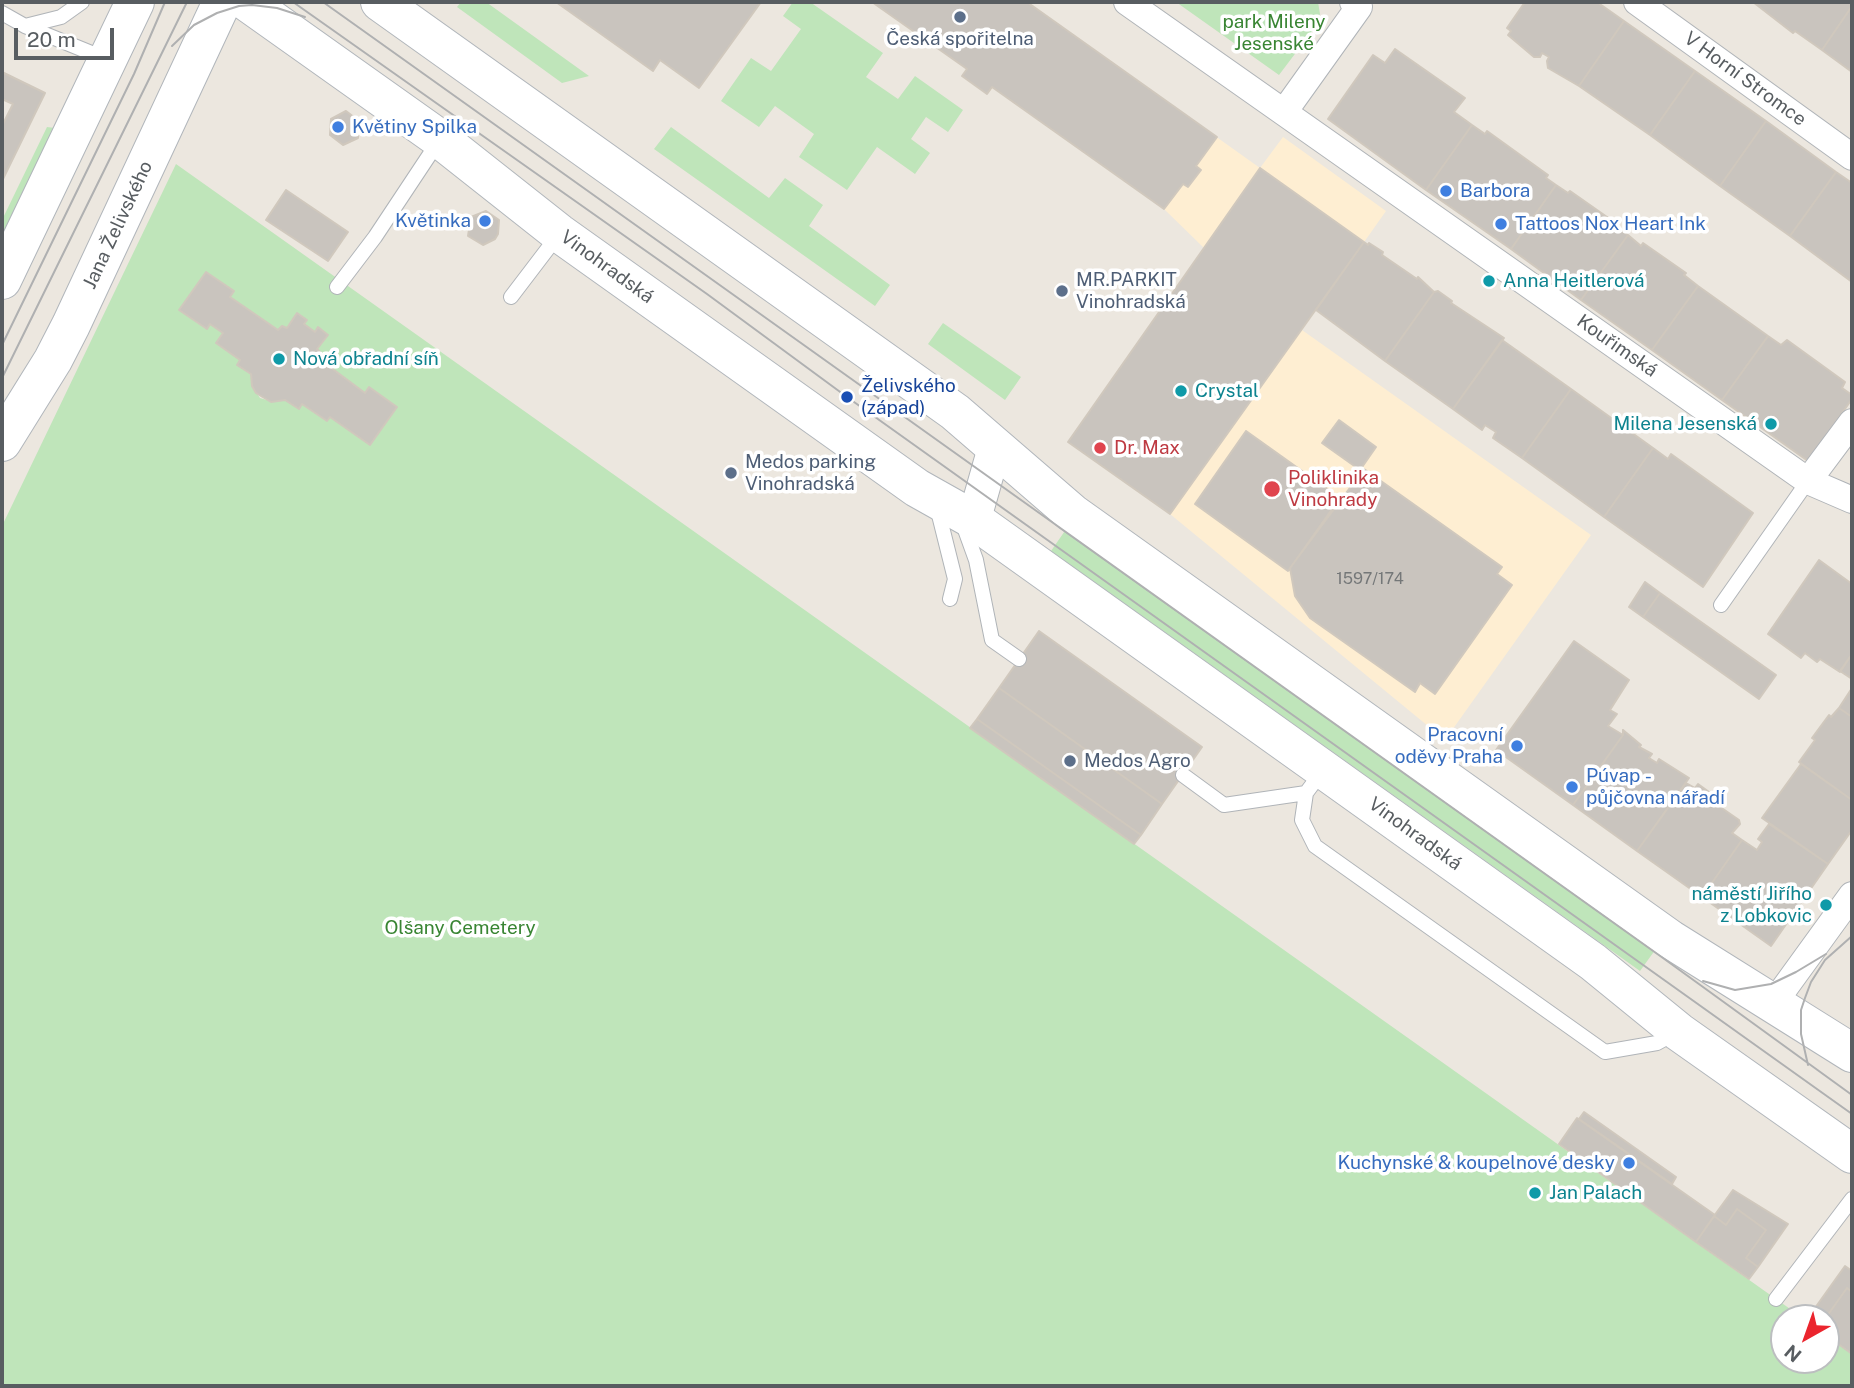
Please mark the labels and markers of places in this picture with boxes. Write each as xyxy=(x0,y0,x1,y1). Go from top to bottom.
marker: Česká spořitelna xyxy=(952,9,968,25)
place label: Česká spořitelna xyxy=(886,28,1034,50)
place label: Květiny Spilka xyxy=(352,116,477,138)
marker: Květiny Spilka xyxy=(330,119,346,135)
place label: Barbora xyxy=(1460,180,1530,202)
marker: Barbora xyxy=(1438,183,1454,199)
place label: Květinka xyxy=(395,210,471,232)
marker: Květinka xyxy=(477,213,493,229)
place label: Tattoos Nox Heart Ink xyxy=(1515,213,1706,235)
marker: Tattoos Nox Heart Ink xyxy=(1493,216,1509,232)
place label: MR.PARKIT Vinohradská xyxy=(1076,269,1186,313)
place label: Anna Heitlerová xyxy=(1503,270,1645,292)
marker: Anna Heitlerová xyxy=(1481,273,1497,289)
marker: MR.PARKIT Vinohradská xyxy=(1054,283,1070,299)
place label: Nová obřadní síň xyxy=(293,348,439,370)
marker: Nová obřadní síň xyxy=(271,351,287,367)
place label: Želivského (západ) xyxy=(861,375,956,419)
place label: Crystal xyxy=(1195,380,1259,402)
marker: Crystal xyxy=(1173,383,1189,399)
marker: Želivského (západ) xyxy=(839,389,855,405)
place label: Milena Jesenská xyxy=(1613,413,1757,435)
marker: Milena Jesenská xyxy=(1763,416,1779,432)
place label: Dr. Max xyxy=(1114,437,1180,459)
marker: Dr. Max xyxy=(1092,440,1108,456)
place label: Medos parking Vinohradská xyxy=(745,451,876,495)
marker: Medos parking Vinohradská xyxy=(723,465,739,481)
place label: Poliklinika Vinohrady xyxy=(1288,467,1379,511)
marker: Poliklinika Vinohrady xyxy=(1262,479,1282,499)
place label: Pracovní oděvy Praha xyxy=(1395,724,1503,768)
marker: Pracovní oděvy Praha xyxy=(1509,738,1525,754)
place label: Medos Agro xyxy=(1084,750,1191,772)
marker: Medos Agro xyxy=(1062,753,1078,769)
place label: Púvap - půjčovna nářadí xyxy=(1586,765,1725,809)
marker: Púvap - půjčovna nářadí xyxy=(1564,779,1580,795)
place label: náměstí Jiřího z Lobkovic xyxy=(1691,883,1812,927)
marker: náměstí Jiřího z Lobkovic xyxy=(1818,897,1834,913)
place label: Kuchynské & koupelnové desky xyxy=(1338,1152,1615,1174)
marker: Kuchynské & koupelnové desky xyxy=(1621,1155,1637,1171)
place label: Jan Palach xyxy=(1549,1182,1642,1204)
marker: Jan Palach xyxy=(1527,1185,1543,1201)

